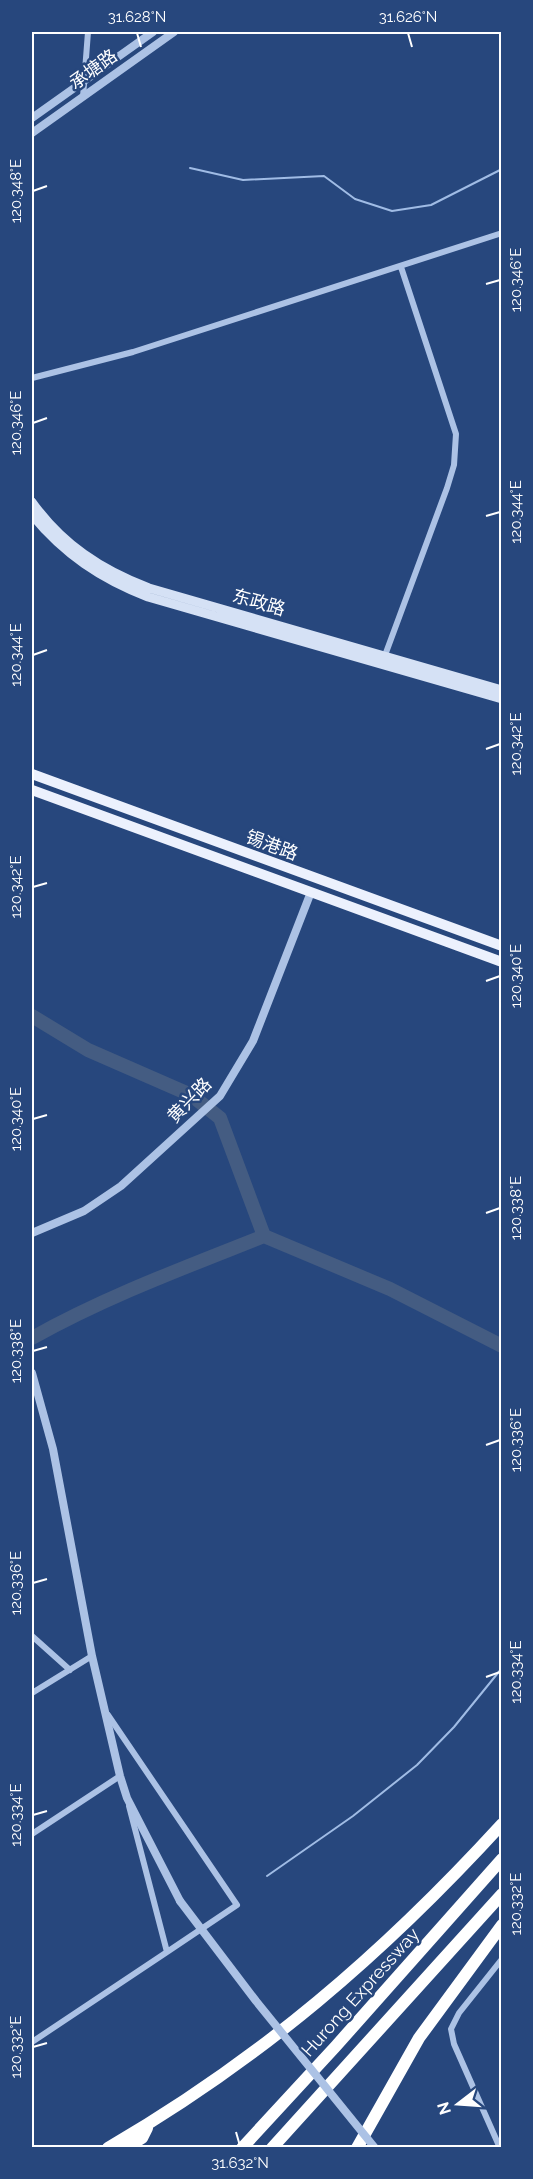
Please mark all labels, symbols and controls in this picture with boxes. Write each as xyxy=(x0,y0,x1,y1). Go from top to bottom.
text: 31.628°N xyxy=(108,8,166,26)
text: 31.626°N xyxy=(379,8,437,26)
street label: 承塘路 xyxy=(65,45,121,93)
text: 120.348°E xyxy=(7,159,25,223)
text: 120.346°E xyxy=(507,248,525,312)
text: 120.346°E xyxy=(7,391,25,455)
text: 120.344°E xyxy=(507,480,525,544)
street label: 东政路 xyxy=(230,584,288,620)
text: 120.344°E xyxy=(7,623,25,687)
text: 120.342°E xyxy=(507,712,525,776)
street label: 锡港路 xyxy=(243,826,301,864)
text: 120.342°E xyxy=(7,855,25,919)
text: 120.340°E xyxy=(507,944,525,1008)
street label: 黄兴路 xyxy=(163,1073,215,1127)
text: 120.340°E xyxy=(7,1087,25,1151)
text: 120.338°E xyxy=(507,1176,525,1240)
text: 120.338°E xyxy=(7,1319,25,1383)
text: 120.336°E xyxy=(507,1408,525,1472)
text: 120.336°E xyxy=(7,1551,25,1615)
text: 120.334°E xyxy=(507,1640,525,1704)
text: 120.334°E xyxy=(7,1783,25,1847)
text: 120.332°E xyxy=(507,1872,525,1936)
street label: Hurong Expressway xyxy=(297,1923,423,2061)
text: 120.332°E xyxy=(7,2015,25,2079)
north arrow xyxy=(428,2074,488,2134)
text: N xyxy=(433,2100,455,2117)
text: 31.632°N xyxy=(211,2154,269,2172)

